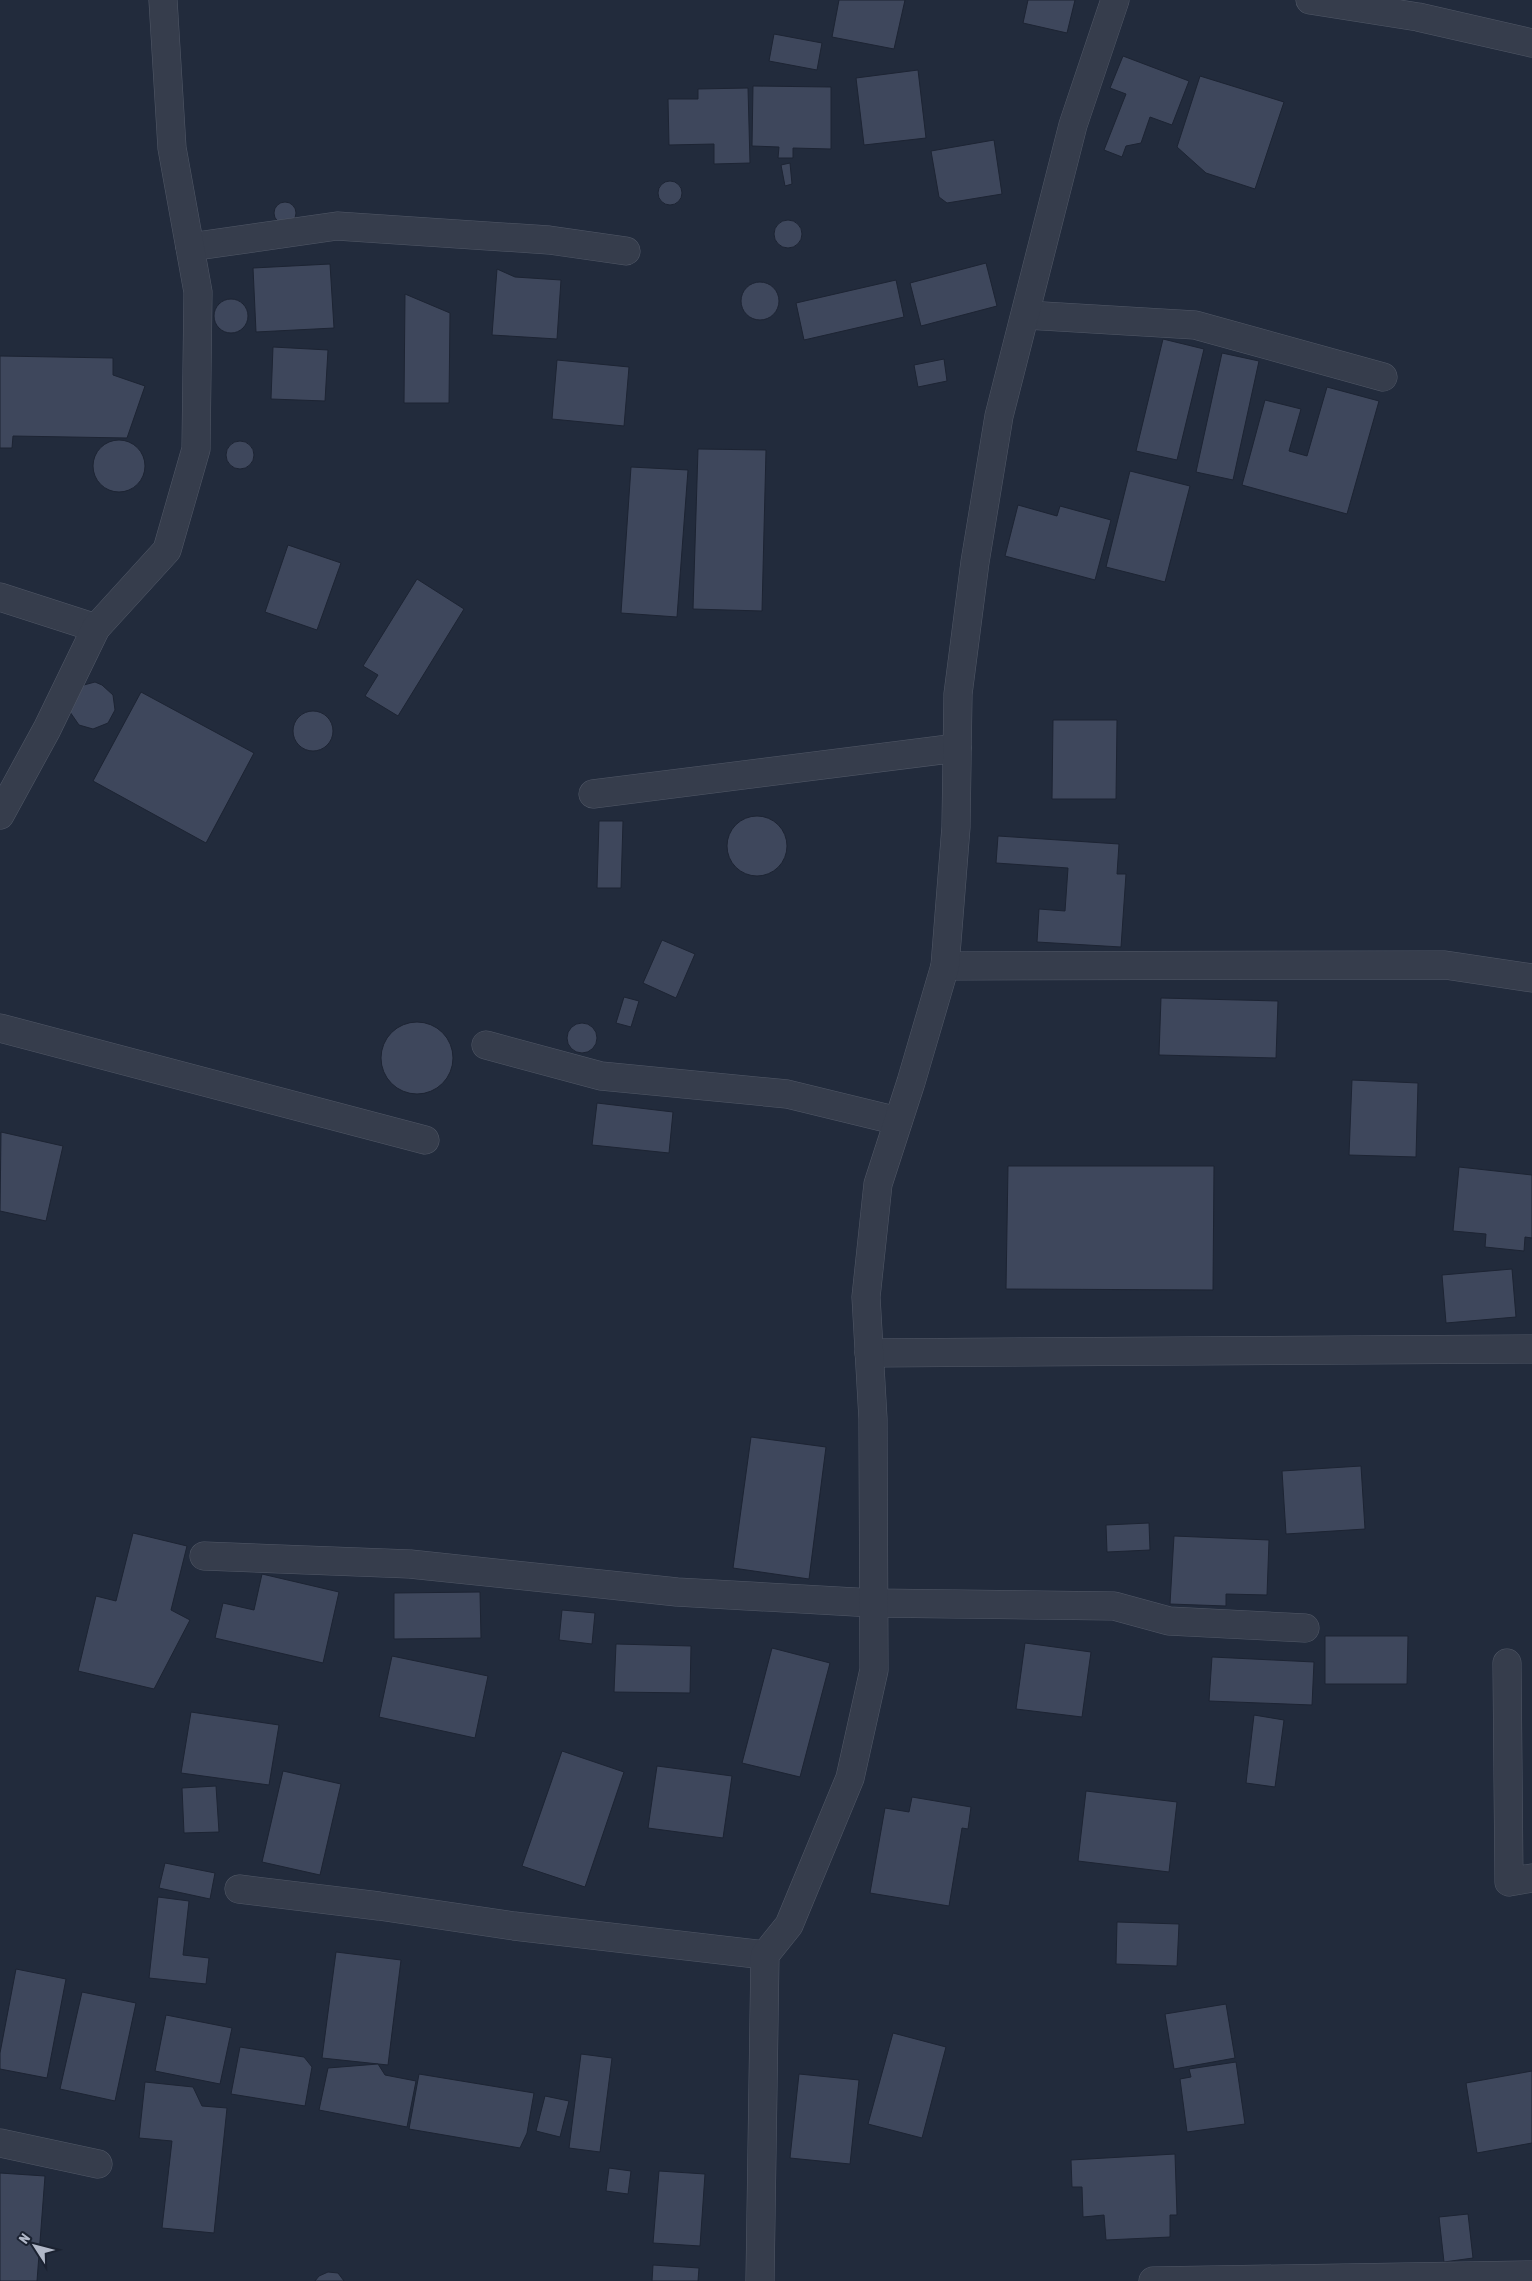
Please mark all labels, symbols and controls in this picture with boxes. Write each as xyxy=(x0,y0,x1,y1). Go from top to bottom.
north arrow xyxy=(10,2221,60,2271)
text: N xyxy=(16,2230,33,2246)

